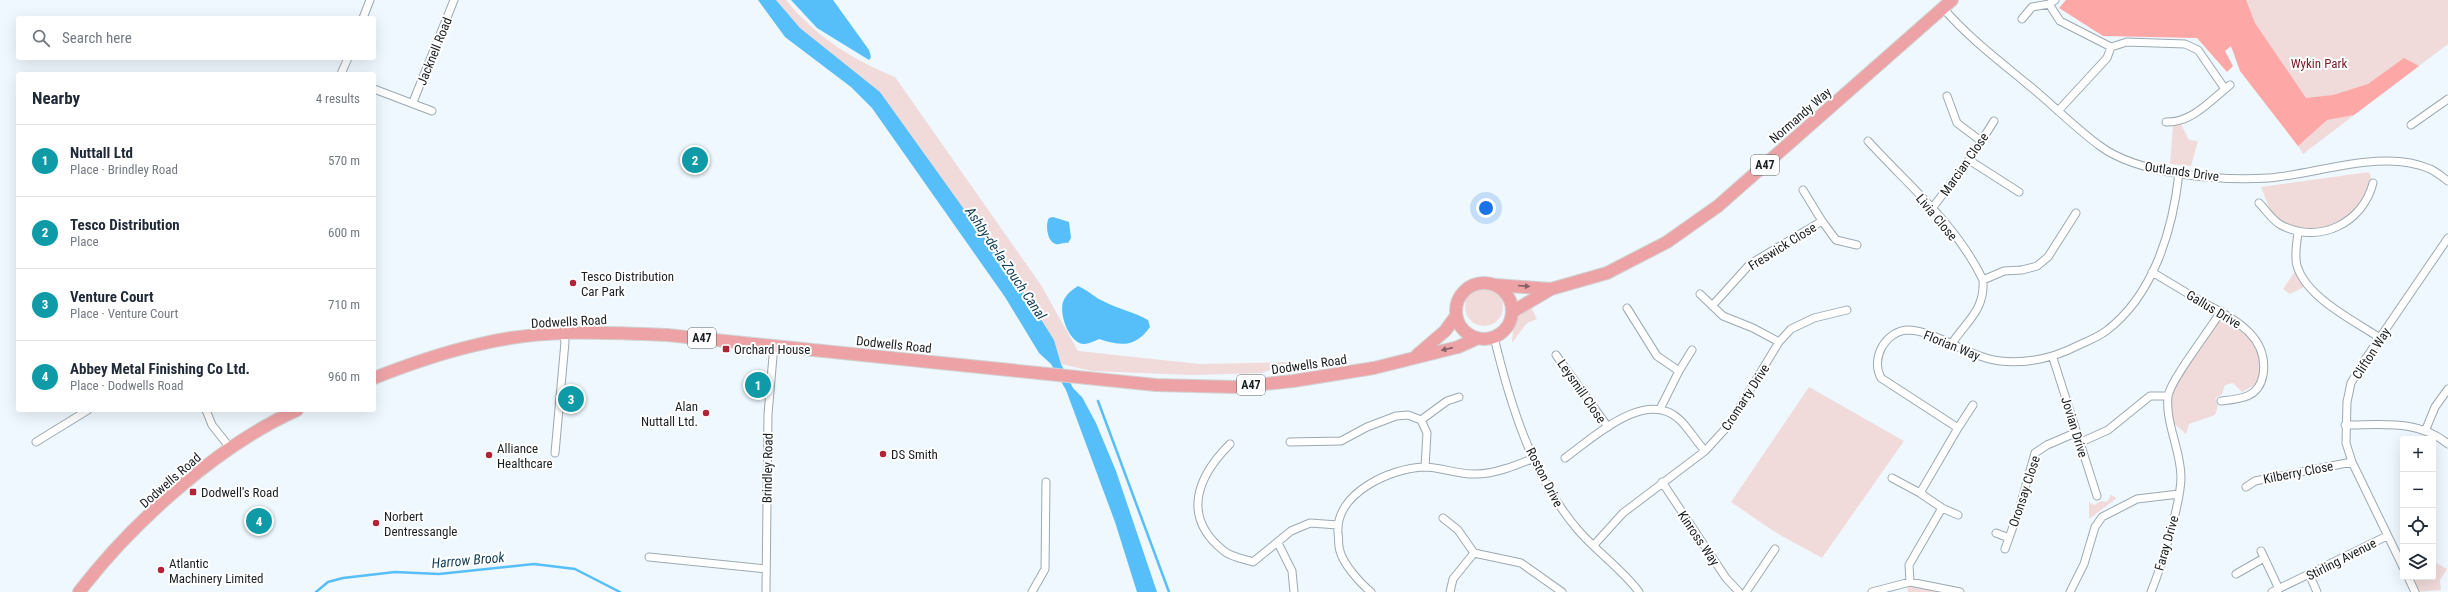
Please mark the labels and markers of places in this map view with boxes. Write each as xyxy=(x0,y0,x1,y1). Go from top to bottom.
pin: 2 xyxy=(682,145,708,175)
place label: Tesco Distribution Car Park xyxy=(581,269,674,299)
marker: Tesco Distribution Car Park xyxy=(568,278,578,288)
place label: Orchard House xyxy=(734,342,810,357)
marker: Orchard House xyxy=(721,344,731,354)
pin: 1 xyxy=(745,370,771,400)
pin: 3 xyxy=(558,384,584,414)
place label: Alan Nuttall Ltd. xyxy=(641,399,698,429)
marker: Alan Nuttall Ltd. xyxy=(701,408,711,418)
place label: Alliance Healthcare xyxy=(497,441,553,471)
place label: DS Smith xyxy=(891,447,938,462)
marker: DS Smith xyxy=(878,449,888,459)
marker: Alliance Healthcare xyxy=(484,450,494,460)
place label: Dodwell's Road xyxy=(201,485,279,500)
marker: Dodwell's Road xyxy=(188,487,198,497)
pin: 4 xyxy=(246,506,272,536)
place label: Norbert Dentressangle xyxy=(384,509,457,539)
marker: Norbert Dentressangle xyxy=(371,518,381,528)
place label: Atlantic Machinery Limited xyxy=(169,556,264,586)
marker: Atlantic Machinery Limited xyxy=(156,565,166,575)

